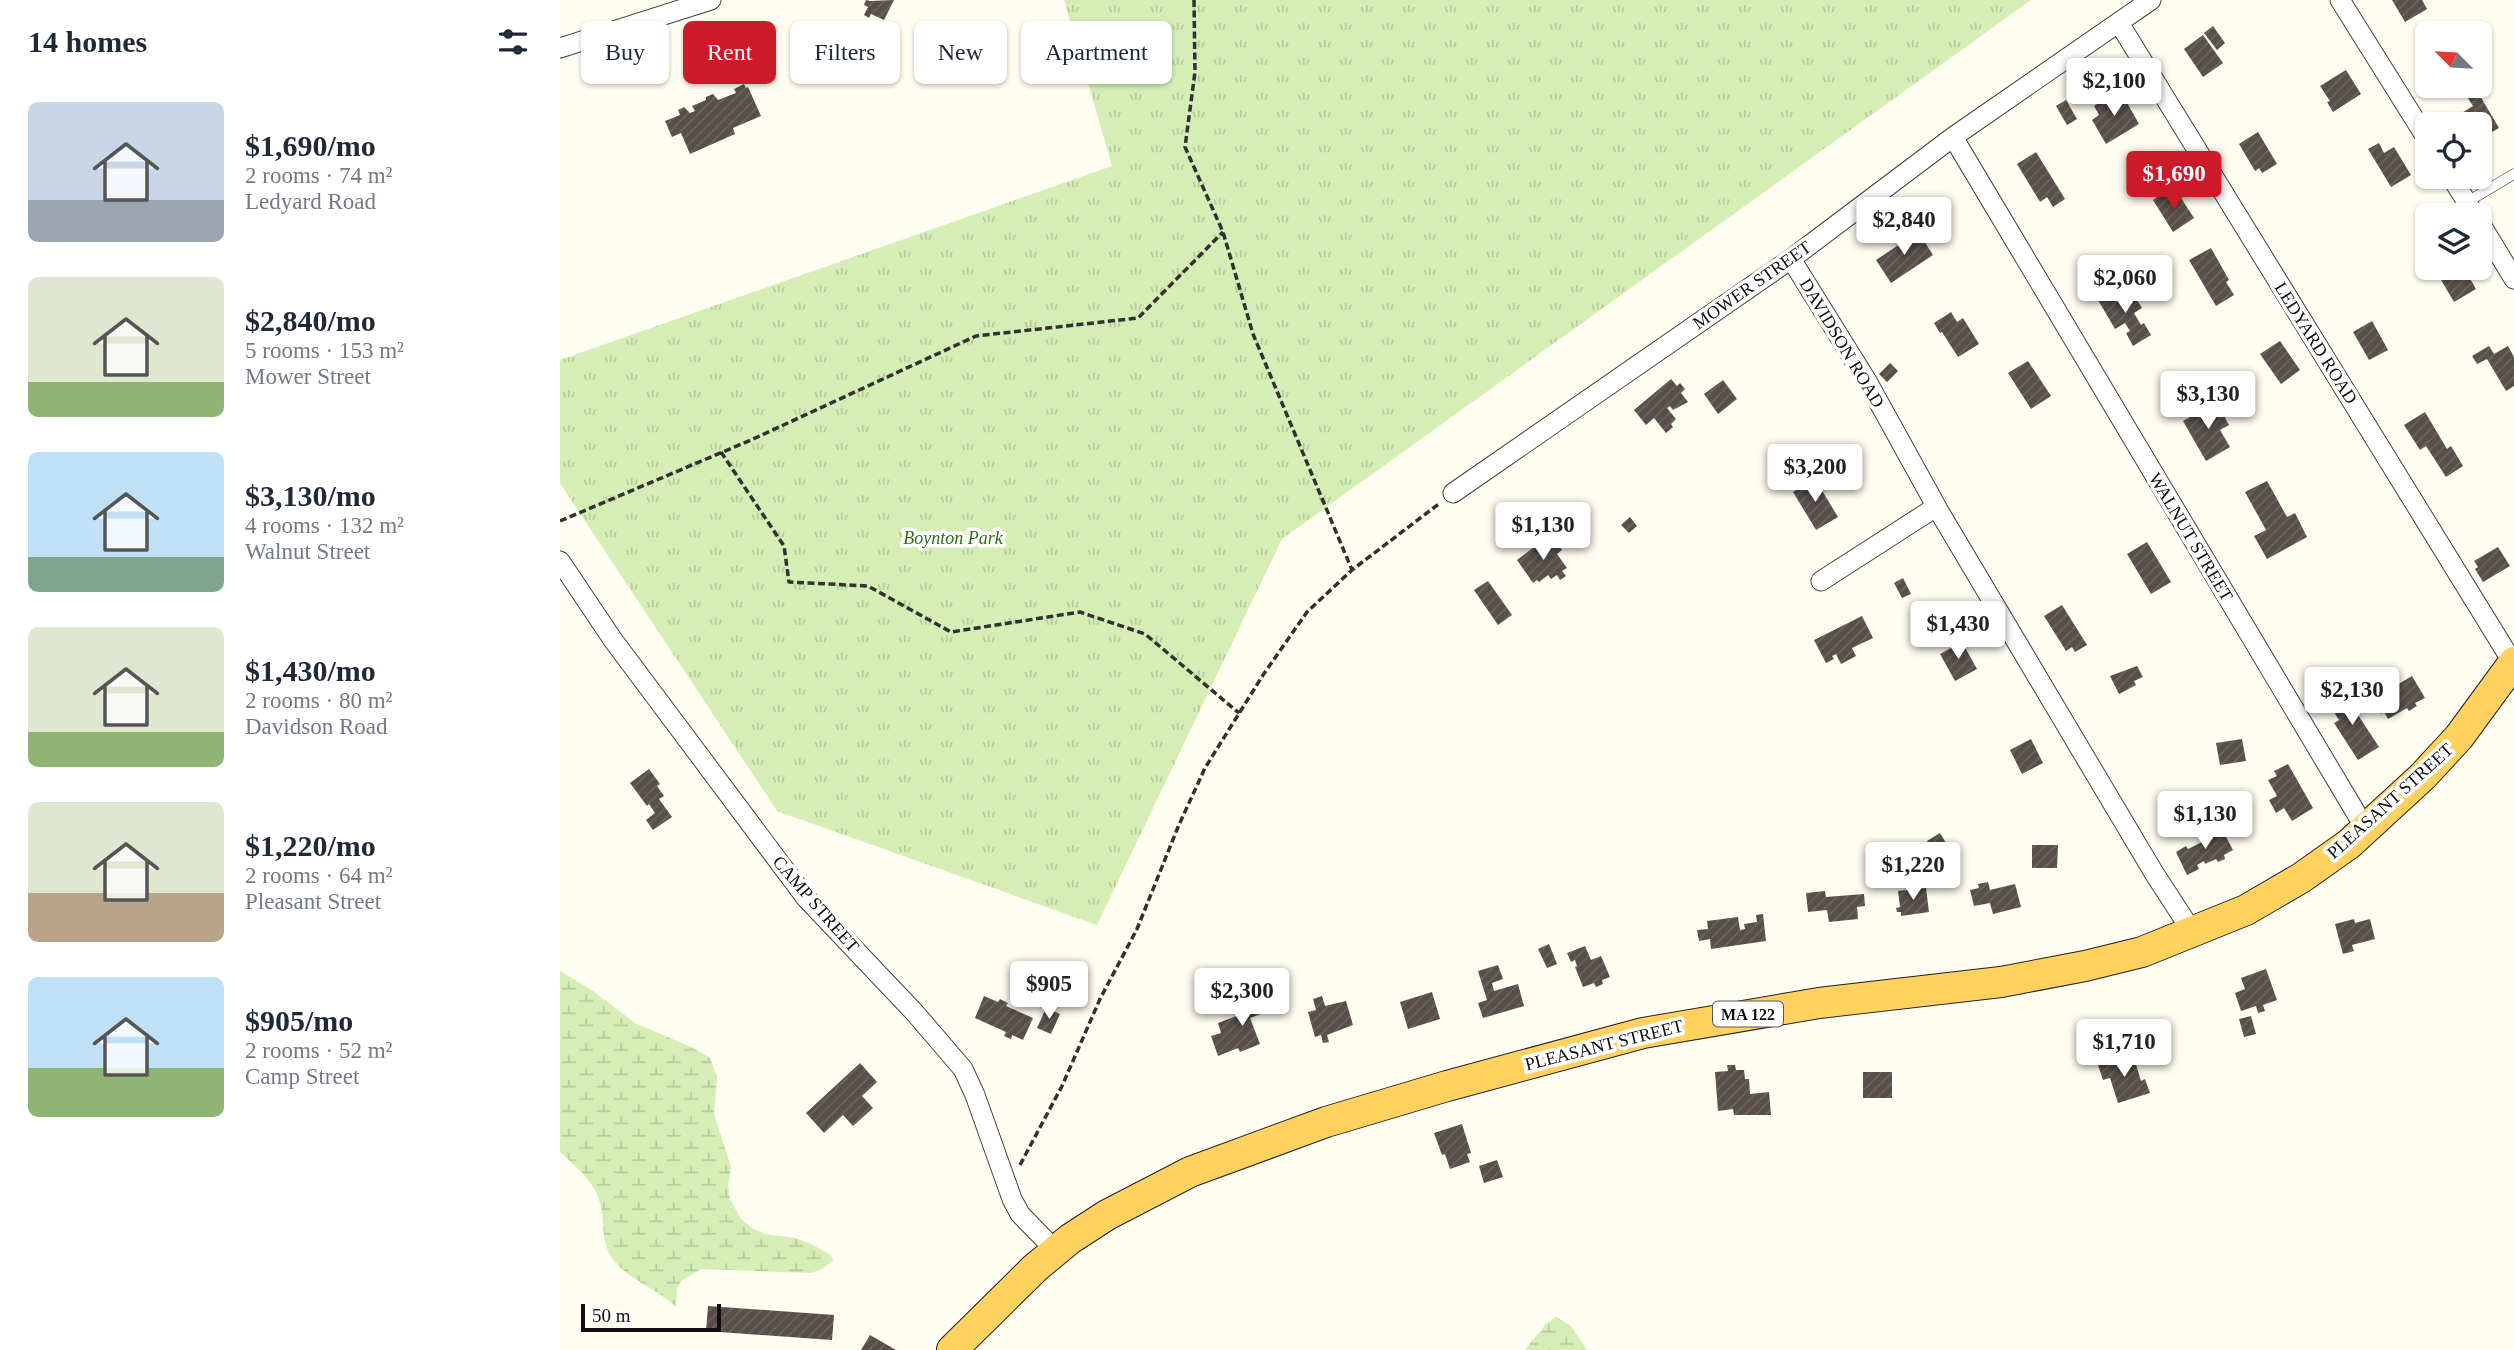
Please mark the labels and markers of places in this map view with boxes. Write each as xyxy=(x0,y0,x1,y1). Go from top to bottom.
pin: $2,100 xyxy=(2057,58,2171,118)
pin: $1,690 xyxy=(2117,152,2231,211)
pin: $2,840 xyxy=(1847,198,1961,257)
pin: $2,060 xyxy=(2068,256,2182,315)
pin: $3,130 xyxy=(2151,372,2265,431)
pin: $3,200 xyxy=(1758,444,1872,504)
pin: $1,130 xyxy=(1486,503,1600,562)
pin: $1,430 xyxy=(1901,602,2015,661)
pin: $2,130 xyxy=(2295,668,2409,727)
pin: $1,130 xyxy=(2148,792,2262,851)
pin: $1,220 xyxy=(1856,842,1970,902)
pin: $905 xyxy=(1008,962,1090,1021)
pin: $2,300 xyxy=(1185,968,1299,1028)
pin: $1,710 xyxy=(2067,1020,2181,1079)

